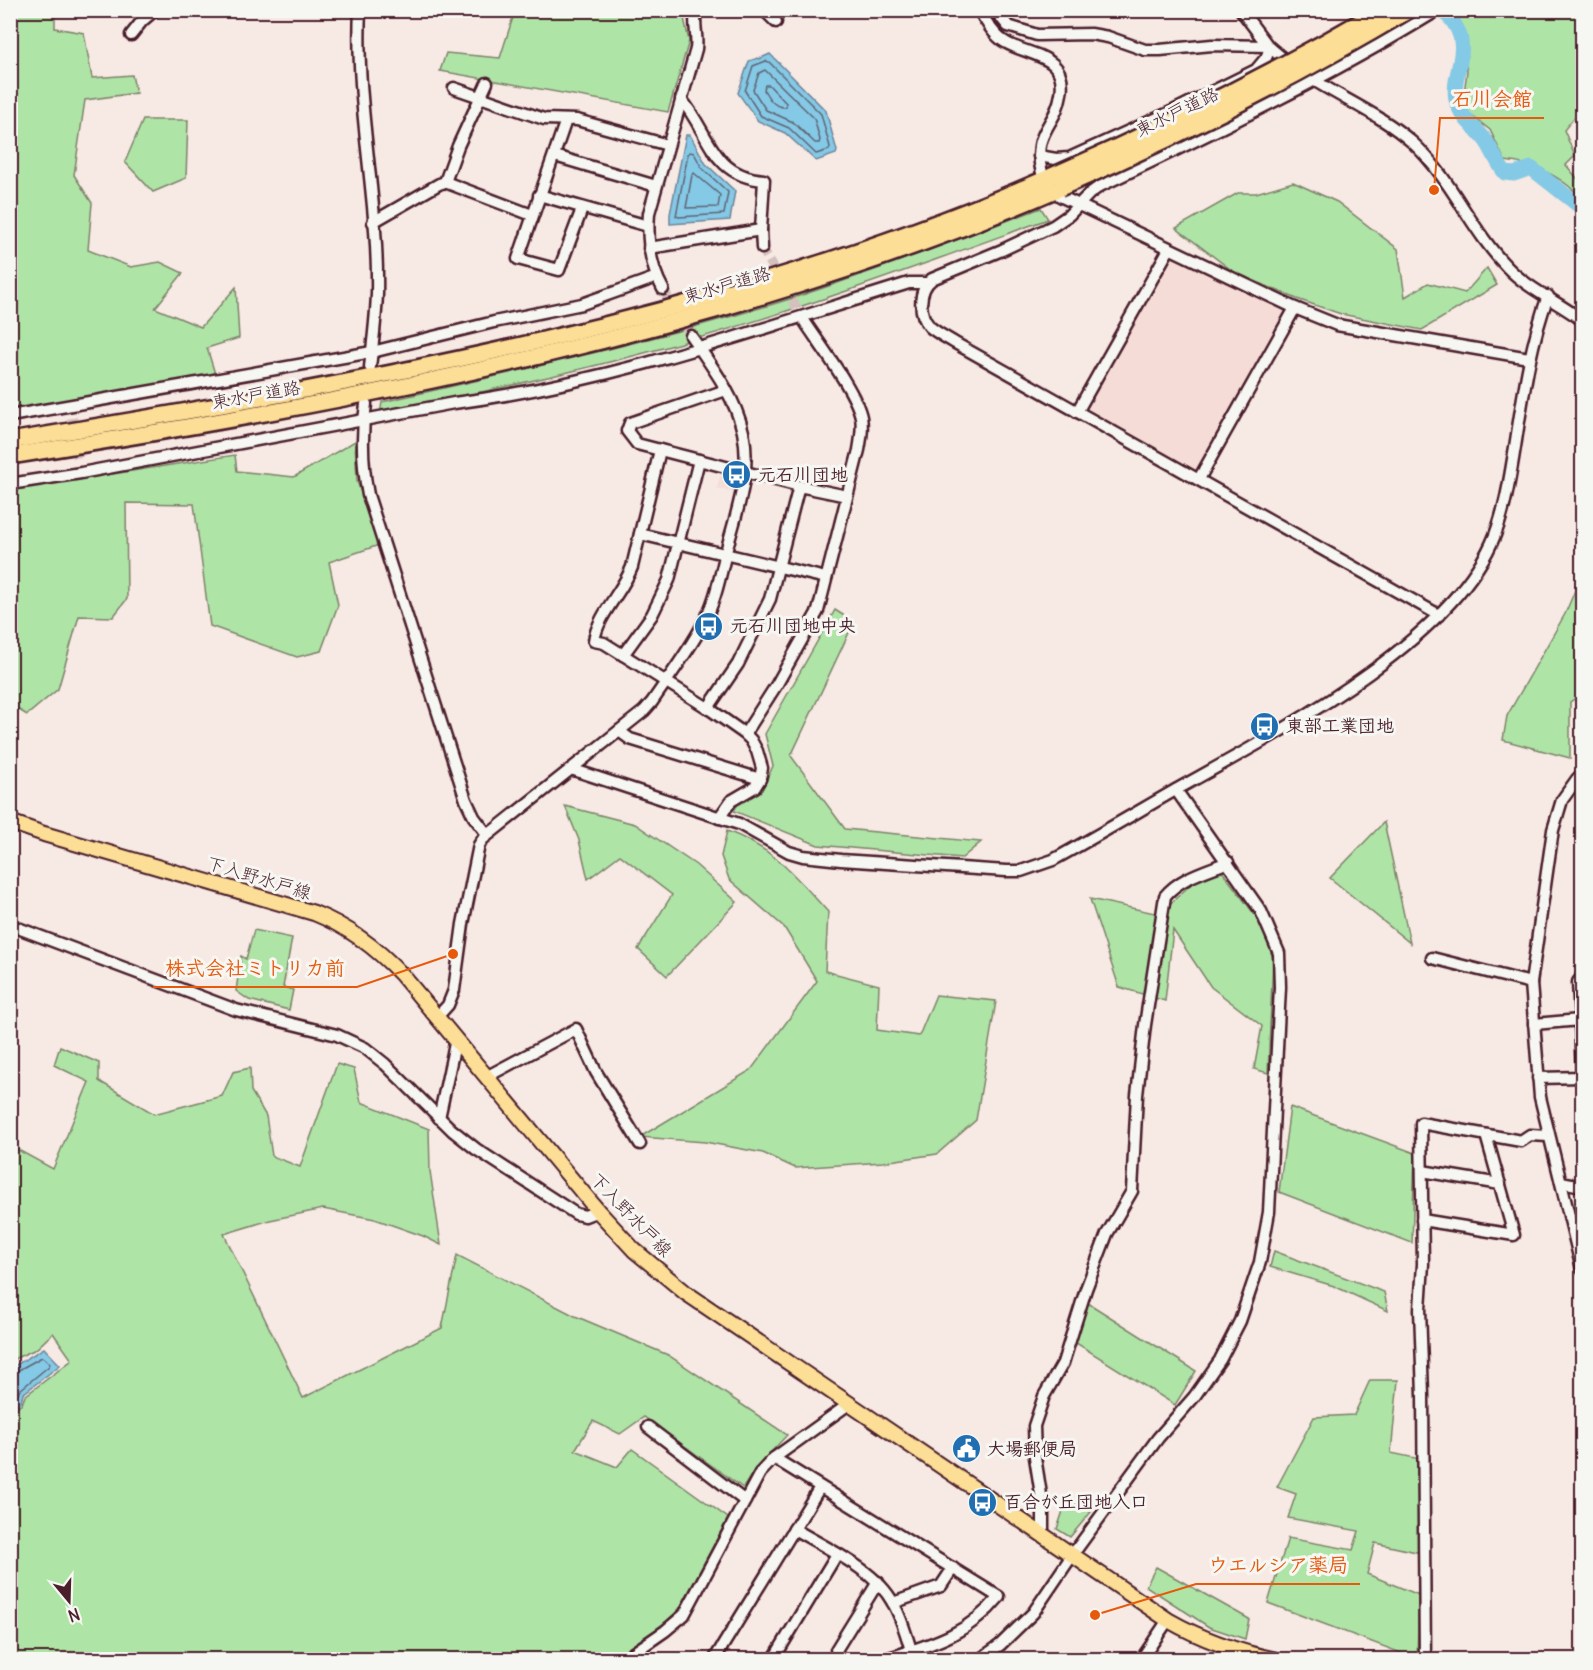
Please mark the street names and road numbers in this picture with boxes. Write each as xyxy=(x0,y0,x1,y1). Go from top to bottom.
street label: 東水戸道路 xyxy=(1131,81,1222,142)
street label: 東水戸道路 xyxy=(680,261,773,308)
street label: 東水戸道路 xyxy=(210,375,302,414)
street label: 下入野水戸線 xyxy=(204,851,314,904)
street label: 下入野水戸線 xyxy=(586,1168,677,1261)

